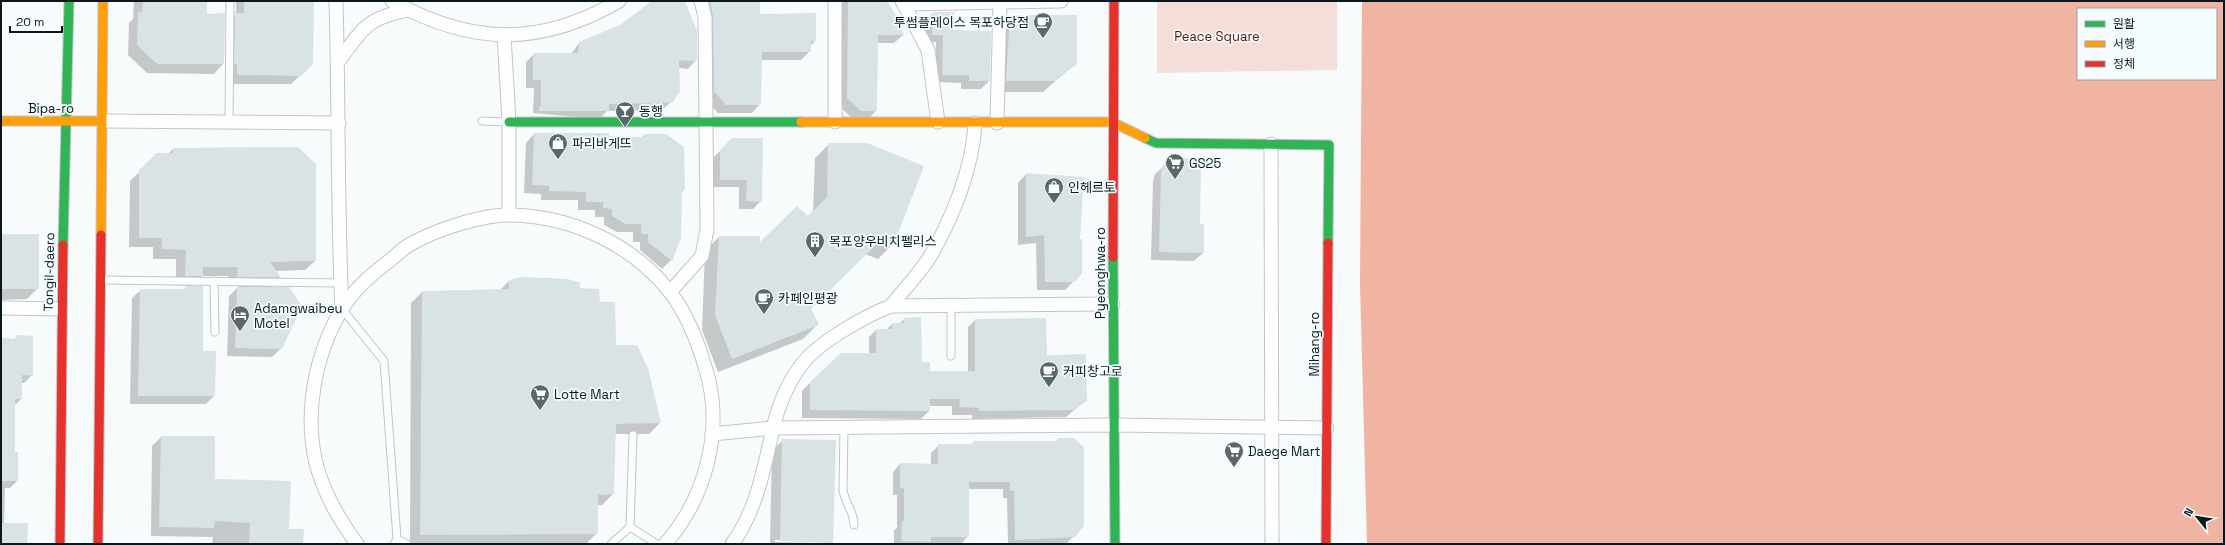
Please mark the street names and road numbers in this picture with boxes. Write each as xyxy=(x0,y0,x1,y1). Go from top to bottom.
street label: Bipa-ro xyxy=(28,100,74,117)
street label: Pyeonghwa-ro xyxy=(1092,227,1109,319)
street label: Tongil-daero xyxy=(40,232,58,312)
street label: Mihang-ro xyxy=(1306,312,1323,376)

